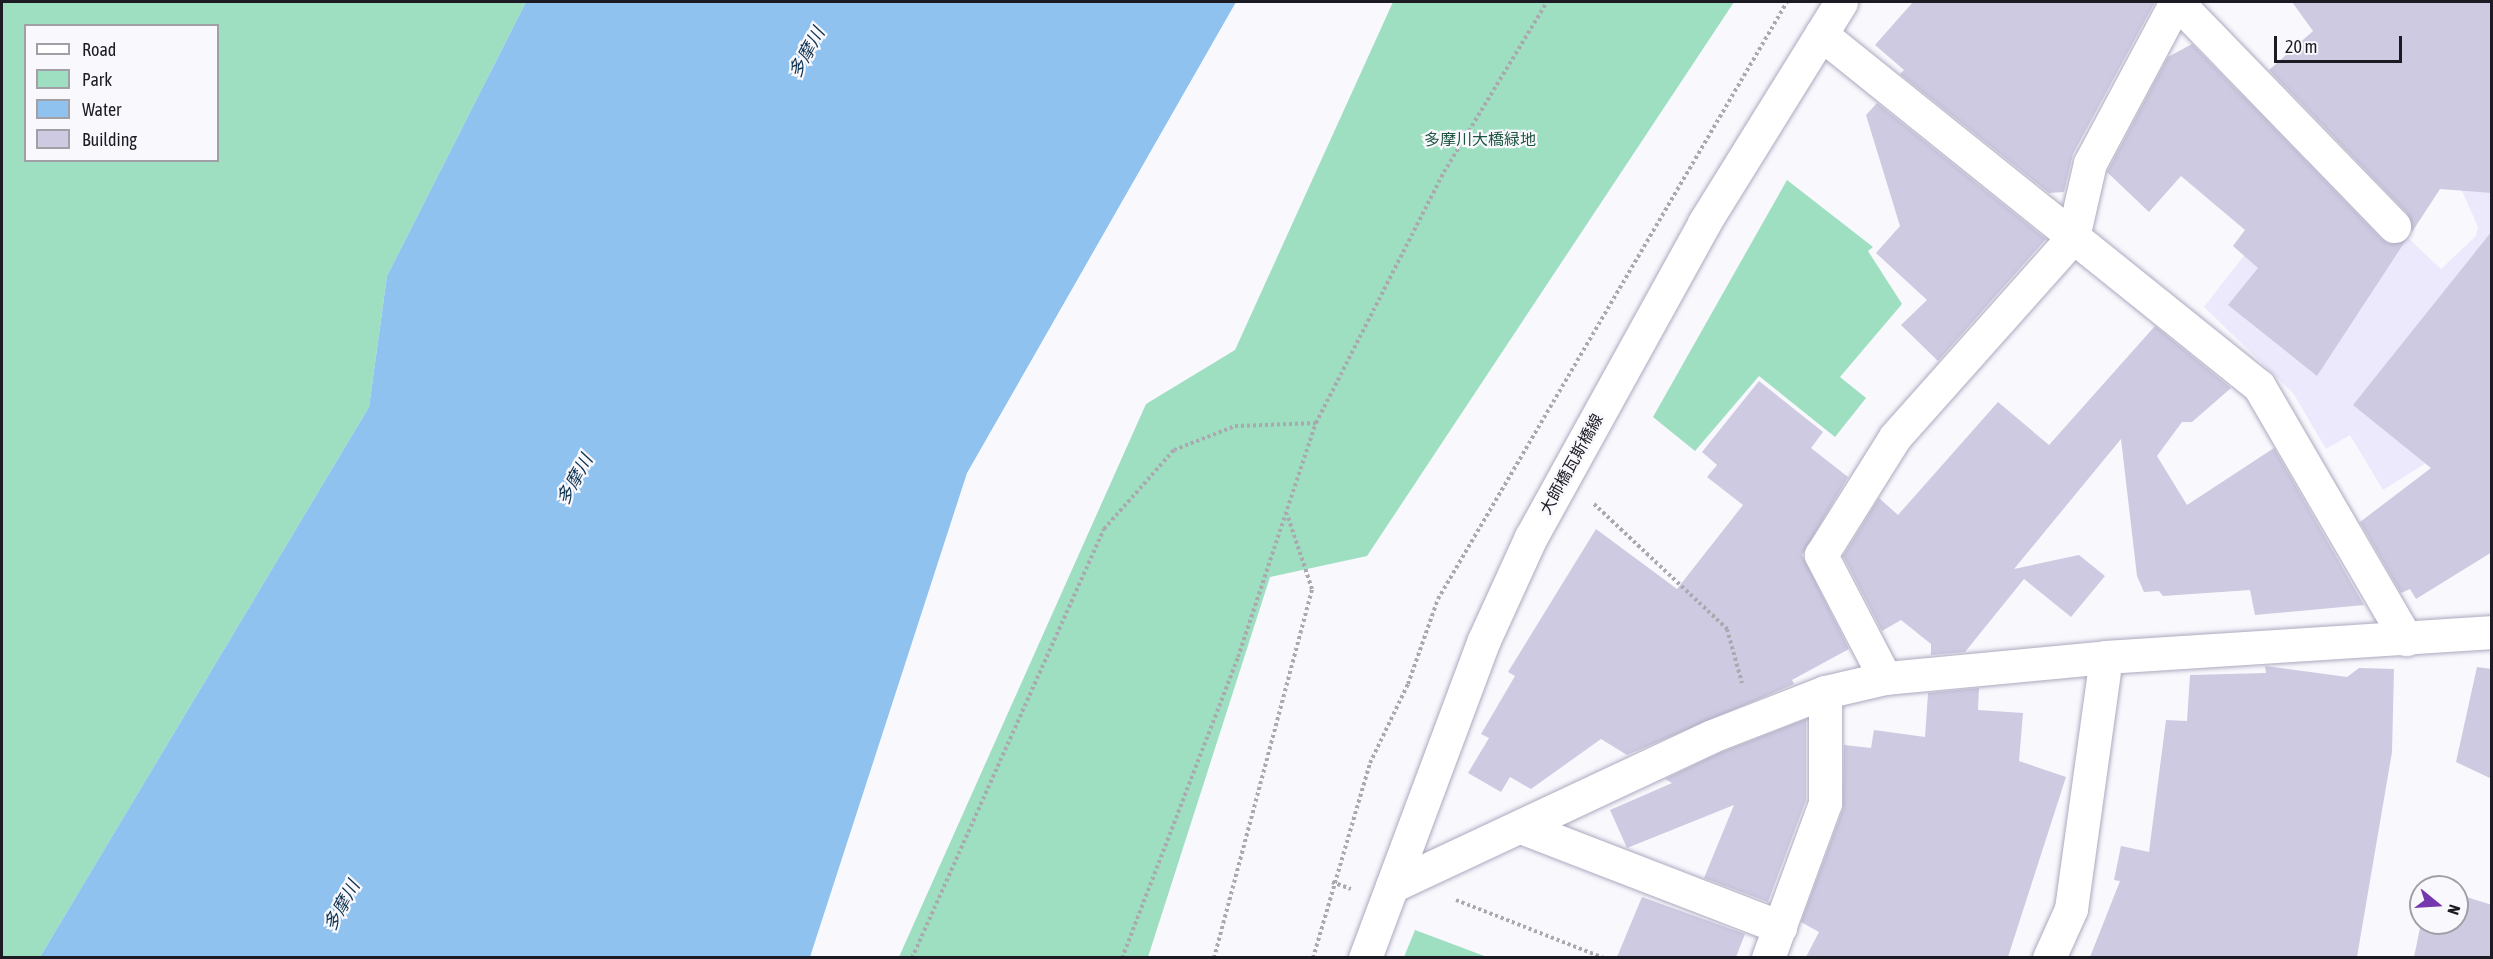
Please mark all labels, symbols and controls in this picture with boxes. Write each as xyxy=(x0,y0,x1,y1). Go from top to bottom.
legend xyxy=(24,24,219,162)
water label: 多摩川 xyxy=(784,24,830,82)
scale bar xyxy=(2277,24,2404,62)
text: 20 m xyxy=(2285,36,2317,57)
text: Road xyxy=(82,39,116,60)
text: Park xyxy=(82,69,112,90)
text: Water xyxy=(82,99,121,120)
text: Building xyxy=(82,129,137,150)
park label: 多摩川大橋緑地 xyxy=(1424,129,1536,149)
street label: 大師橋瓦斯橋線 xyxy=(1535,410,1607,518)
water label: 多摩川 xyxy=(552,451,598,509)
north arrow xyxy=(2409,875,2469,935)
water label: 多摩川 xyxy=(319,877,365,935)
text: N xyxy=(2444,903,2464,917)

